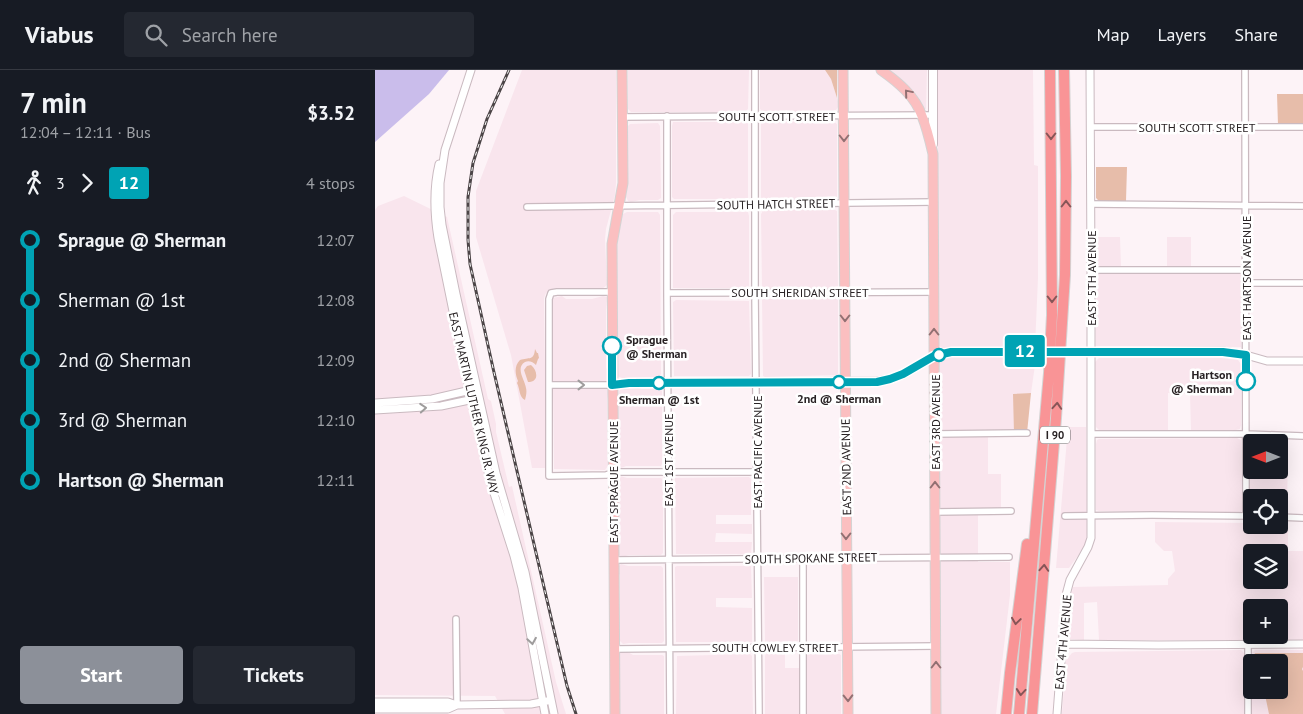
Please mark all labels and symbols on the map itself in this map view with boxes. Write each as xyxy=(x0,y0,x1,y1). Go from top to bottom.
one-way arrow xyxy=(904,90,913,99)
street label: SOUTH SCOTT STREET xyxy=(719,109,836,124)
street label: SOUTH SCOTT STREET xyxy=(1139,120,1256,135)
one-way arrow xyxy=(1046,132,1056,140)
one-way arrow xyxy=(838,134,849,142)
street label: SOUTH HATCH STREET xyxy=(717,195,836,213)
one-way arrow xyxy=(1061,200,1071,208)
street label: EAST HARTSON AVENUE xyxy=(1239,216,1254,340)
street label: EAST 5TH AVENUE xyxy=(1084,230,1099,326)
street label: SOUTH SHERIDAN STREET xyxy=(731,285,869,300)
one-way arrow xyxy=(1047,295,1057,303)
street label: EAST MARTIN LUTHER KING JR. WAY xyxy=(446,311,502,496)
one-way arrow xyxy=(840,314,850,322)
one-way arrow xyxy=(929,328,939,336)
place label: Sprague @ Sherman xyxy=(626,332,687,361)
line badge: 12 xyxy=(1003,335,1047,367)
marker: Sprague @ Sherman xyxy=(602,336,622,356)
unlabelled marker xyxy=(932,348,946,362)
place label: Hartson @ Sherman xyxy=(1171,367,1232,396)
marker: Hartson @ Sherman xyxy=(1236,371,1256,391)
street label: EAST 3RD AVENUE xyxy=(928,374,943,470)
marker: 2nd @ Sherman xyxy=(832,375,846,389)
marker: Sherman @ 1st xyxy=(652,376,666,390)
one-way arrow xyxy=(577,380,585,390)
place label: 2nd @ Sherman xyxy=(797,391,881,406)
place label: Sherman @ 1st xyxy=(619,392,700,407)
street label: EAST PACIFIC AVENUE xyxy=(750,395,765,509)
one-way arrow xyxy=(420,402,428,413)
one-way arrow xyxy=(1052,402,1063,410)
street label: EAST 1ST AVENUE xyxy=(661,413,676,507)
street label: EAST 2ND AVENUE xyxy=(838,419,854,515)
street label: EAST SPRAGUE AVENUE xyxy=(606,421,621,543)
road number: I 90 xyxy=(1040,426,1070,444)
north arrow xyxy=(1243,434,1287,479)
one-way arrow xyxy=(930,481,940,489)
one-way arrow xyxy=(841,532,852,540)
street label: SOUTH SPOKANE STREET xyxy=(744,549,878,567)
one-way arrow xyxy=(1038,564,1049,572)
street label: EAST 4TH AVENUE xyxy=(1051,594,1075,690)
one-way arrow xyxy=(1012,617,1022,626)
one-way arrow xyxy=(526,637,536,646)
street label: SOUTH COWLEY STREET xyxy=(712,640,839,655)
one-way arrow xyxy=(931,661,941,669)
one-way arrow xyxy=(1016,688,1027,696)
one-way arrow xyxy=(843,694,853,702)

